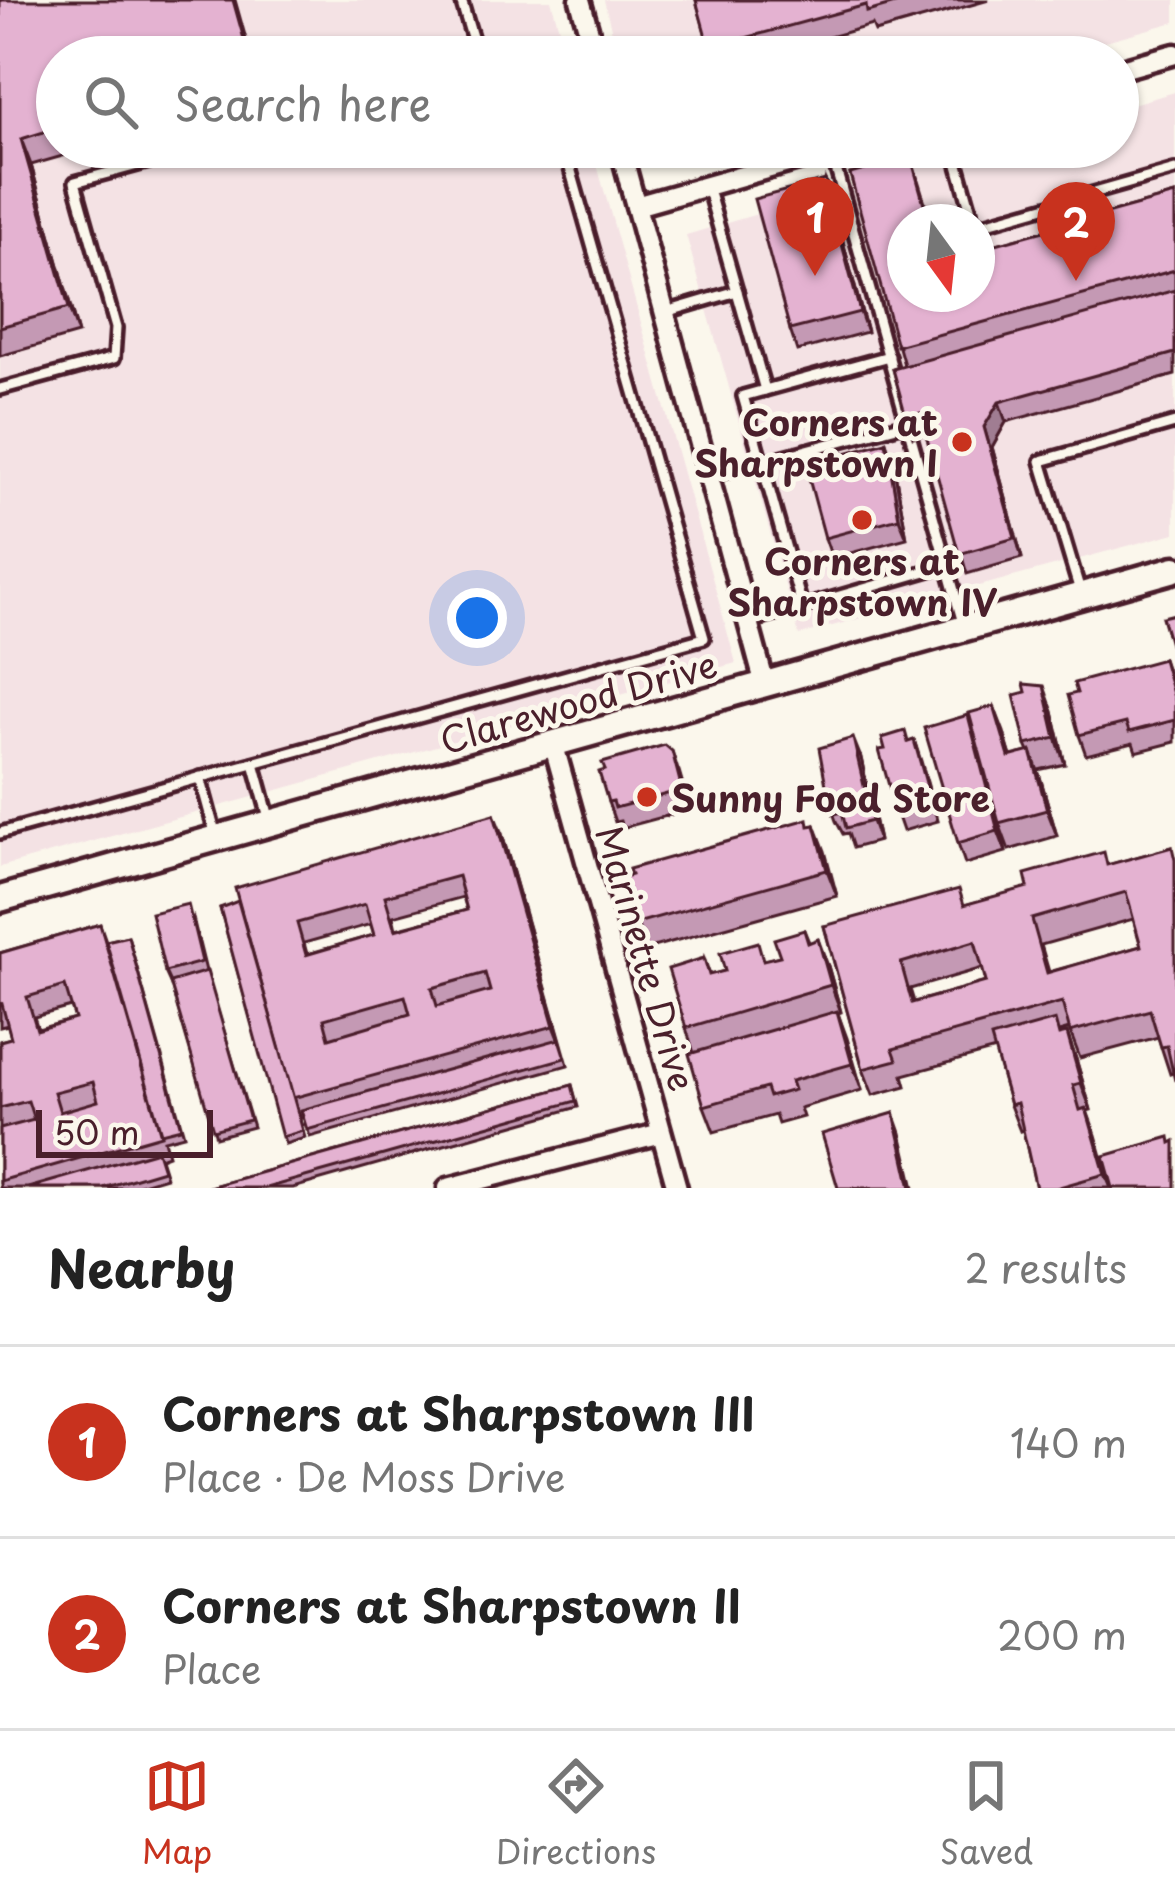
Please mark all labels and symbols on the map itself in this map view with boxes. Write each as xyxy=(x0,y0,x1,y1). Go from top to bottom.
pin: 1 xyxy=(776,177,854,276)
pin: 2 xyxy=(1037,182,1115,281)
north arrow xyxy=(887,204,995,312)
place label: Corners at Sharpstown I xyxy=(694,394,938,489)
marker: Corners at Sharpstown I xyxy=(949,429,975,455)
marker: Corners at Sharpstown IV xyxy=(849,507,875,533)
place label: Corners at Sharpstown IV xyxy=(727,533,998,628)
your location xyxy=(447,588,507,648)
street label: Clarewood Drive xyxy=(433,636,723,766)
place label: Sunny Food Store xyxy=(671,770,990,824)
marker: Sunny Food Store xyxy=(634,784,660,810)
street label: Marinette Drive xyxy=(583,819,711,1097)
scale bar xyxy=(36,1104,213,1157)

